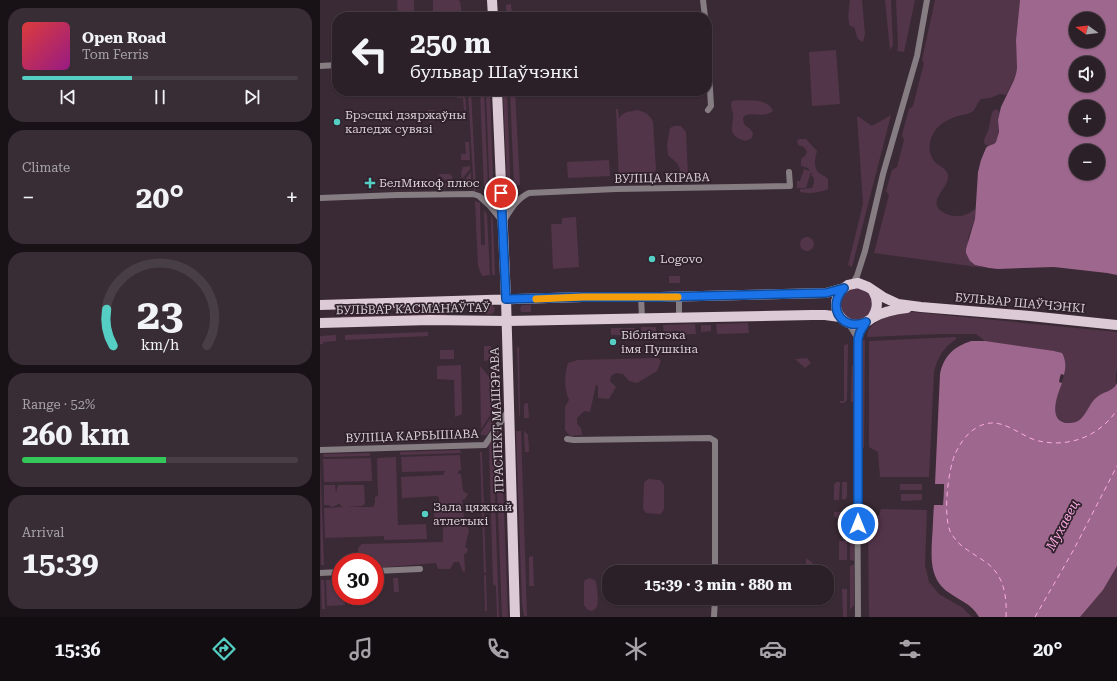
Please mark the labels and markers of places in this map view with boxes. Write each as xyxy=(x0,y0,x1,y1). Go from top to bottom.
place label: Брэсцкі дзяржаўны каледж сувязі xyxy=(345,108,466,136)
marker: Брэсцкі дзяржаўны каледж сувязі xyxy=(332,117,342,127)
place label: БелМикоф плюс xyxy=(379,176,480,190)
pin xyxy=(484,176,518,210)
marker: БелМикоф плюс xyxy=(364,177,376,189)
place label: Logovo xyxy=(660,252,703,266)
marker: Logovo xyxy=(647,254,657,264)
place label: Бібліятэка імя Пушкіна xyxy=(621,328,699,356)
marker: Бібліятэка імя Пушкіна xyxy=(608,337,618,347)
place label: Зала цяжкай атлетыкі xyxy=(433,500,512,528)
marker: Зала цяжкай атлетыкі xyxy=(420,509,430,519)

